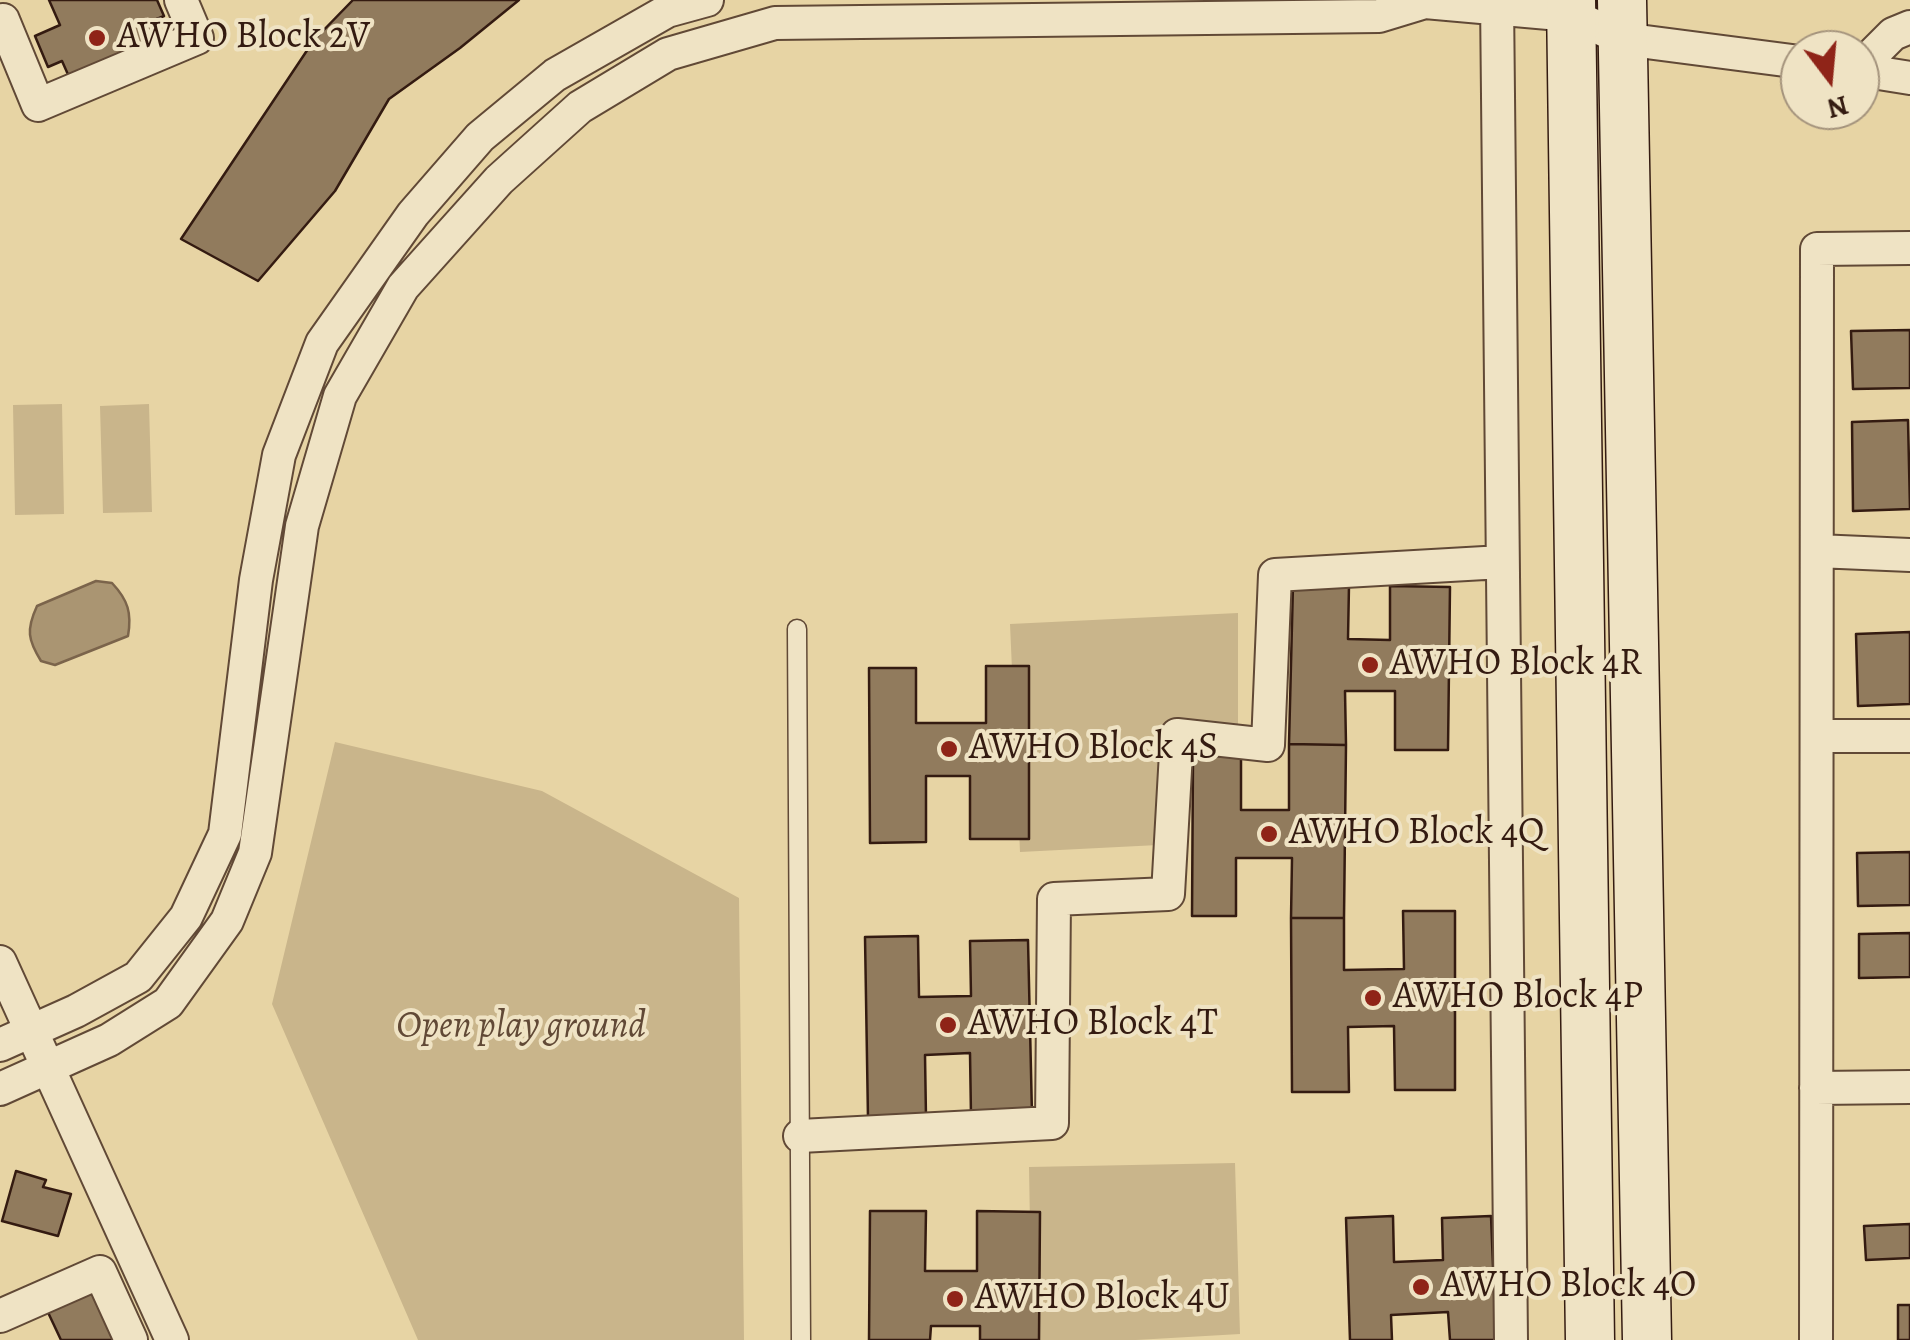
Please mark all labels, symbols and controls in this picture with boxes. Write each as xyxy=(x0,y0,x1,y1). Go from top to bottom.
place label: AWHO Block 2V xyxy=(117,15,370,61)
marker: AWHO Block 2V xyxy=(86,27,108,49)
north arrow xyxy=(1780,30,1880,130)
text: N xyxy=(1823,86,1853,128)
place label: AWHO Block 4R xyxy=(1390,642,1642,688)
marker: AWHO Block 4R xyxy=(1359,654,1381,676)
place label: AWHO Block 4S xyxy=(969,726,1218,772)
marker: AWHO Block 4S xyxy=(938,738,960,760)
place label: AWHO Block 4Q xyxy=(1289,811,1545,857)
marker: AWHO Block 4Q xyxy=(1258,823,1280,845)
place label: AWHO Block 4P xyxy=(1393,975,1643,1021)
marker: AWHO Block 4P xyxy=(1362,987,1384,1009)
place label: AWHO Block 4T xyxy=(968,1002,1218,1048)
park label: Open play ground xyxy=(396,1005,646,1051)
marker: AWHO Block 4T xyxy=(937,1014,959,1036)
place label: AWHO Block 4O xyxy=(1441,1264,1696,1310)
place label: AWHO Block 4U xyxy=(975,1276,1230,1322)
marker: AWHO Block 4O xyxy=(1410,1276,1432,1298)
marker: AWHO Block 4U xyxy=(944,1288,966,1310)

